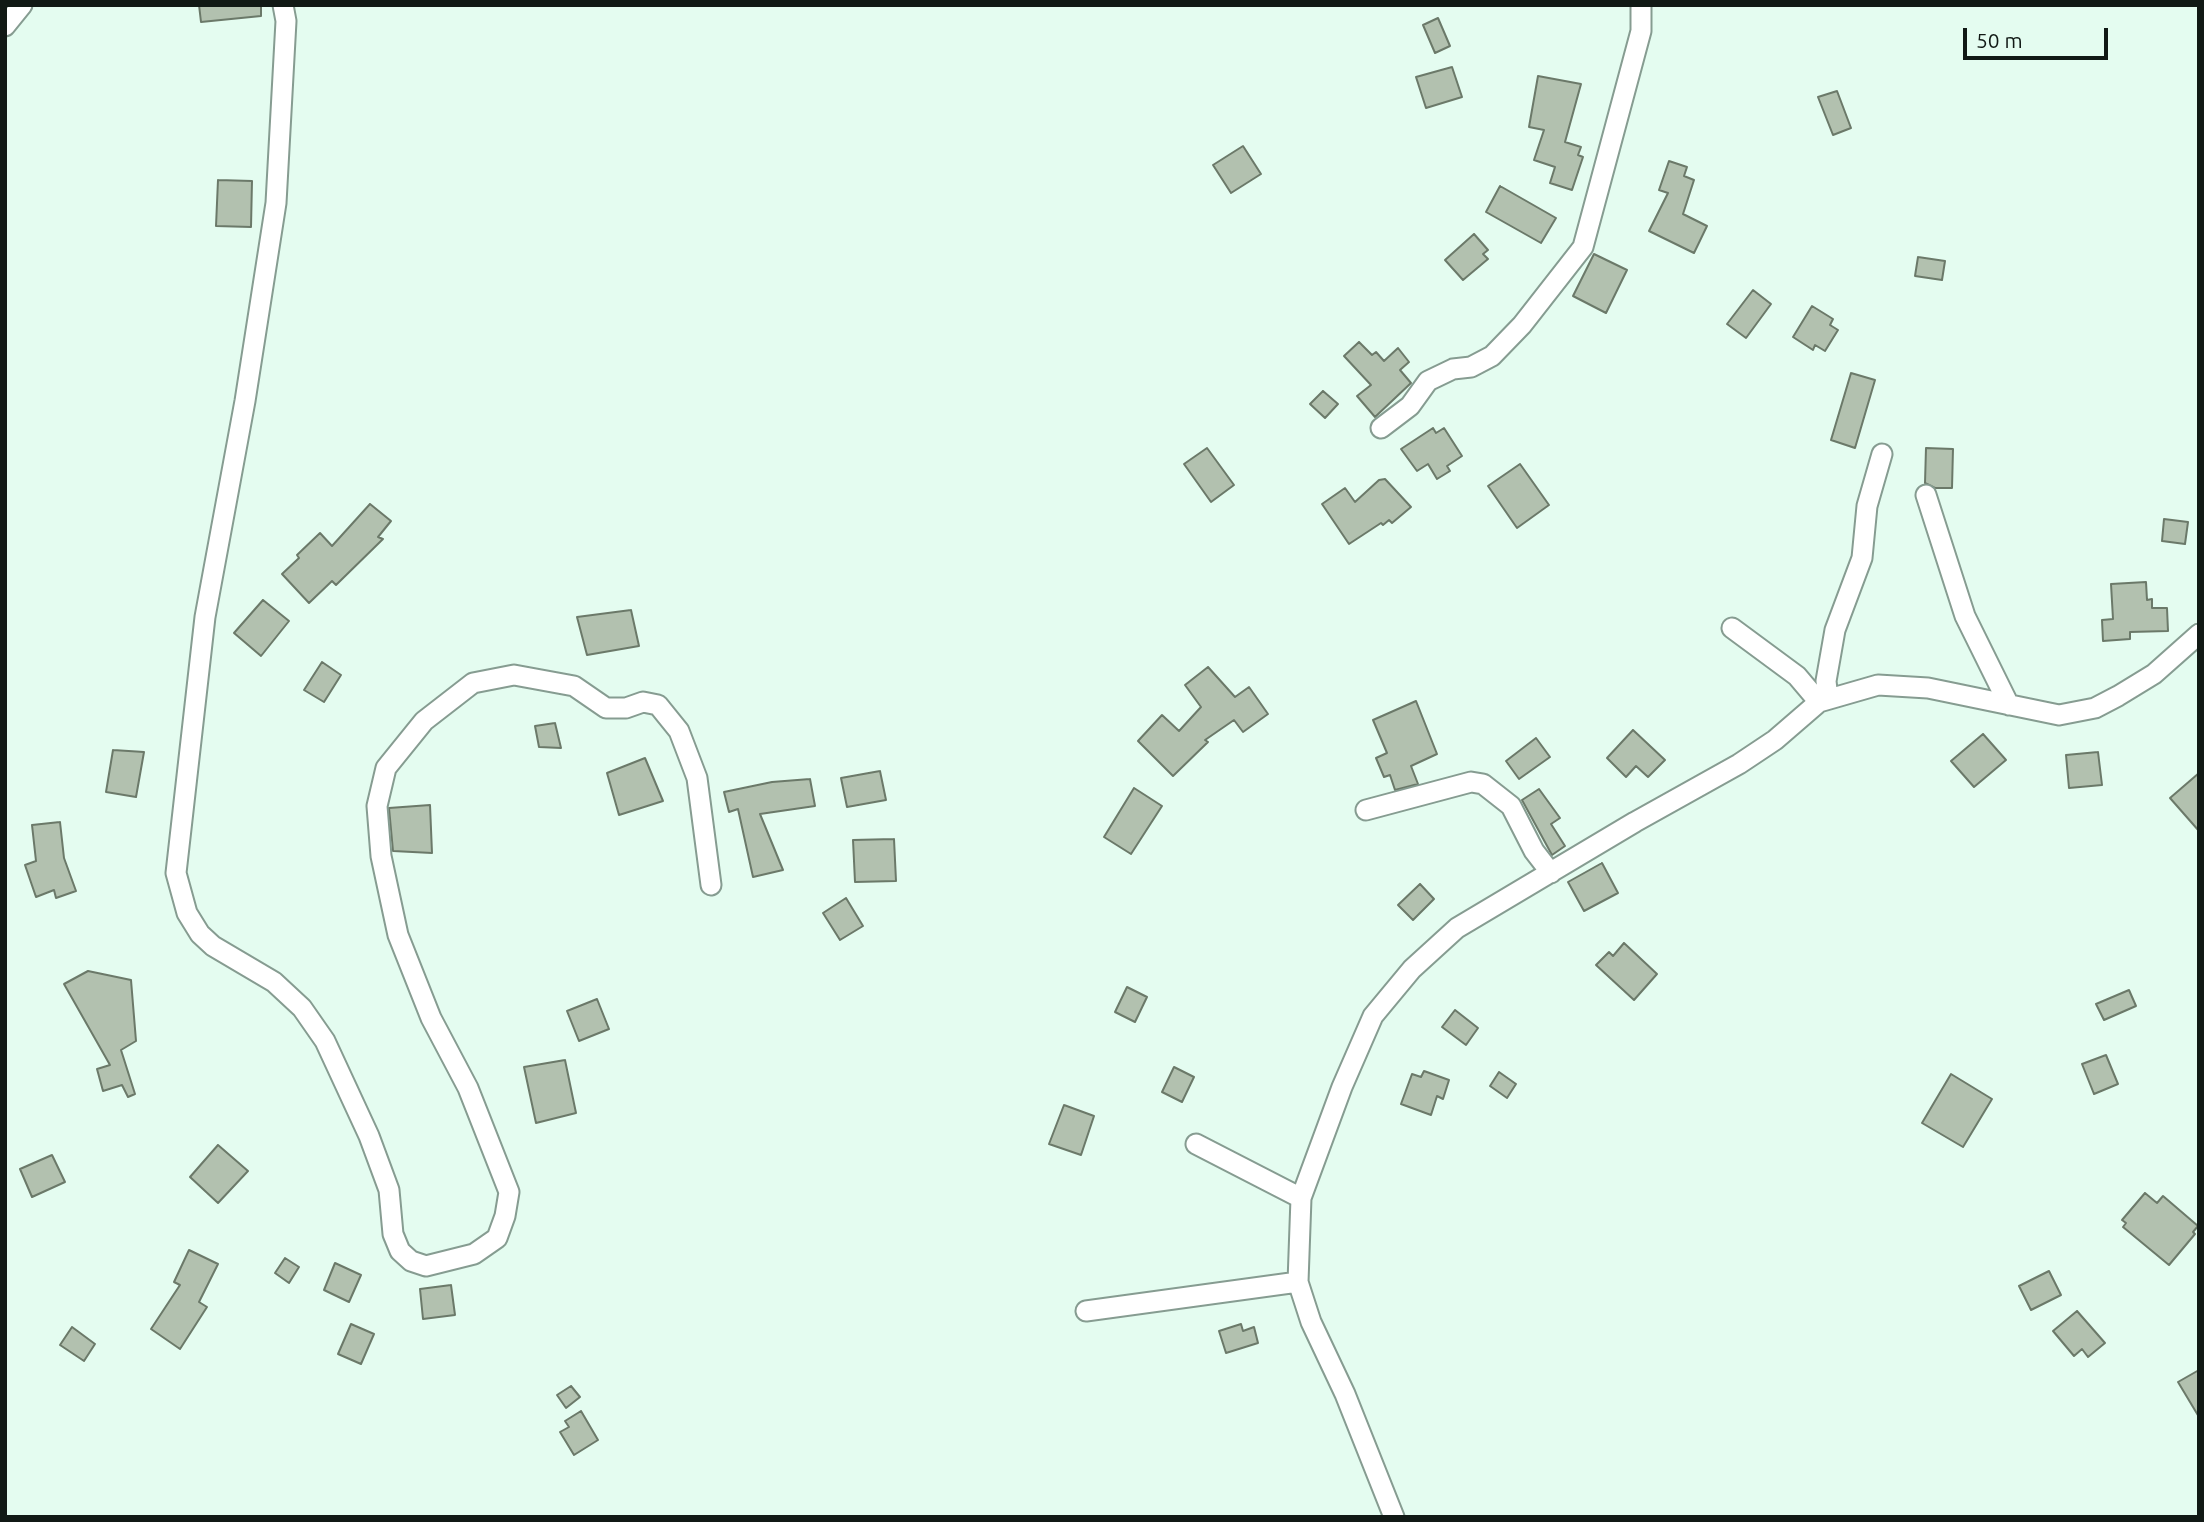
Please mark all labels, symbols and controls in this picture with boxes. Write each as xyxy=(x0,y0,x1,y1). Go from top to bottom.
scale bar xyxy=(1966,14,2111,58)
text: 50 m xyxy=(1976,28,2023,52)

